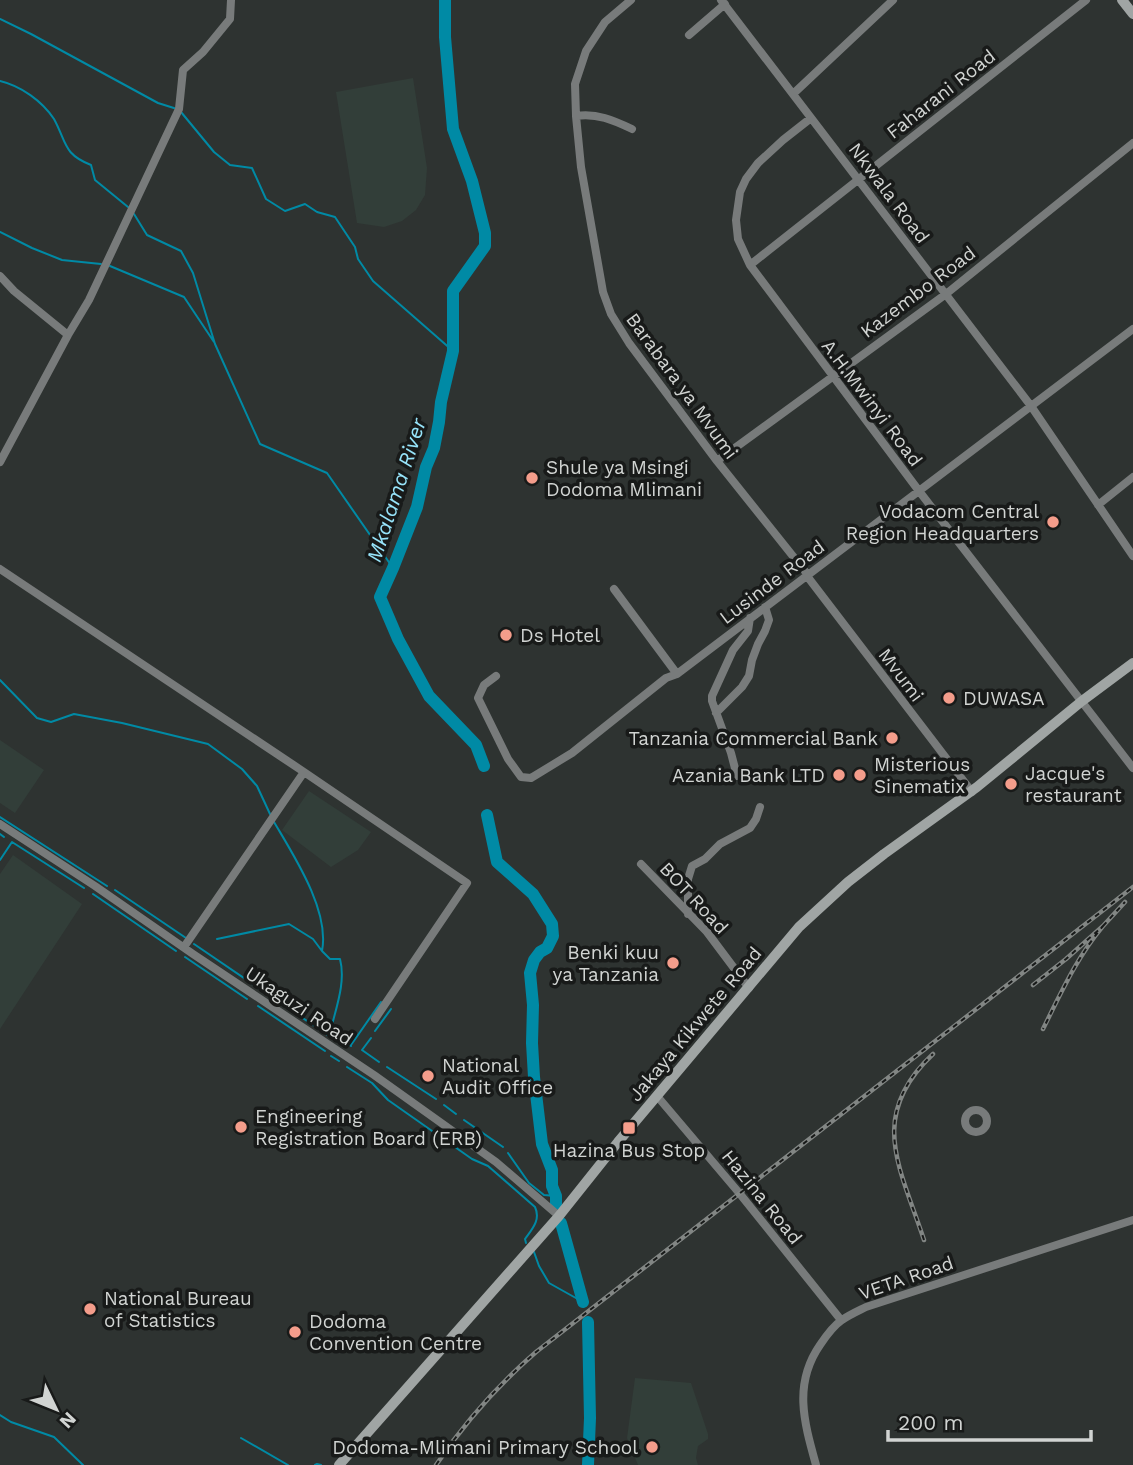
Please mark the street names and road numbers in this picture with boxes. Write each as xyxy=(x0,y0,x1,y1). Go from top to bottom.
street label: Faharani Road xyxy=(882,44,1000,144)
street label: Nkwala Road xyxy=(844,138,934,248)
street label: Kazembo Road xyxy=(856,241,980,343)
street label: Barabara ya Mvumi xyxy=(621,308,743,464)
street label: A.H.Mwinyi Road xyxy=(817,335,927,471)
street label: Lusinde Road xyxy=(715,535,829,629)
street label: Mvumi xyxy=(873,644,929,706)
street label: BOT Road xyxy=(655,857,733,939)
street label: Jakaya Kikwete Road xyxy=(624,942,766,1106)
street label: Ukaguzi Road xyxy=(241,962,357,1050)
street label: Hazina Road xyxy=(717,1145,807,1249)
street label: VETA Road xyxy=(856,1251,956,1305)

